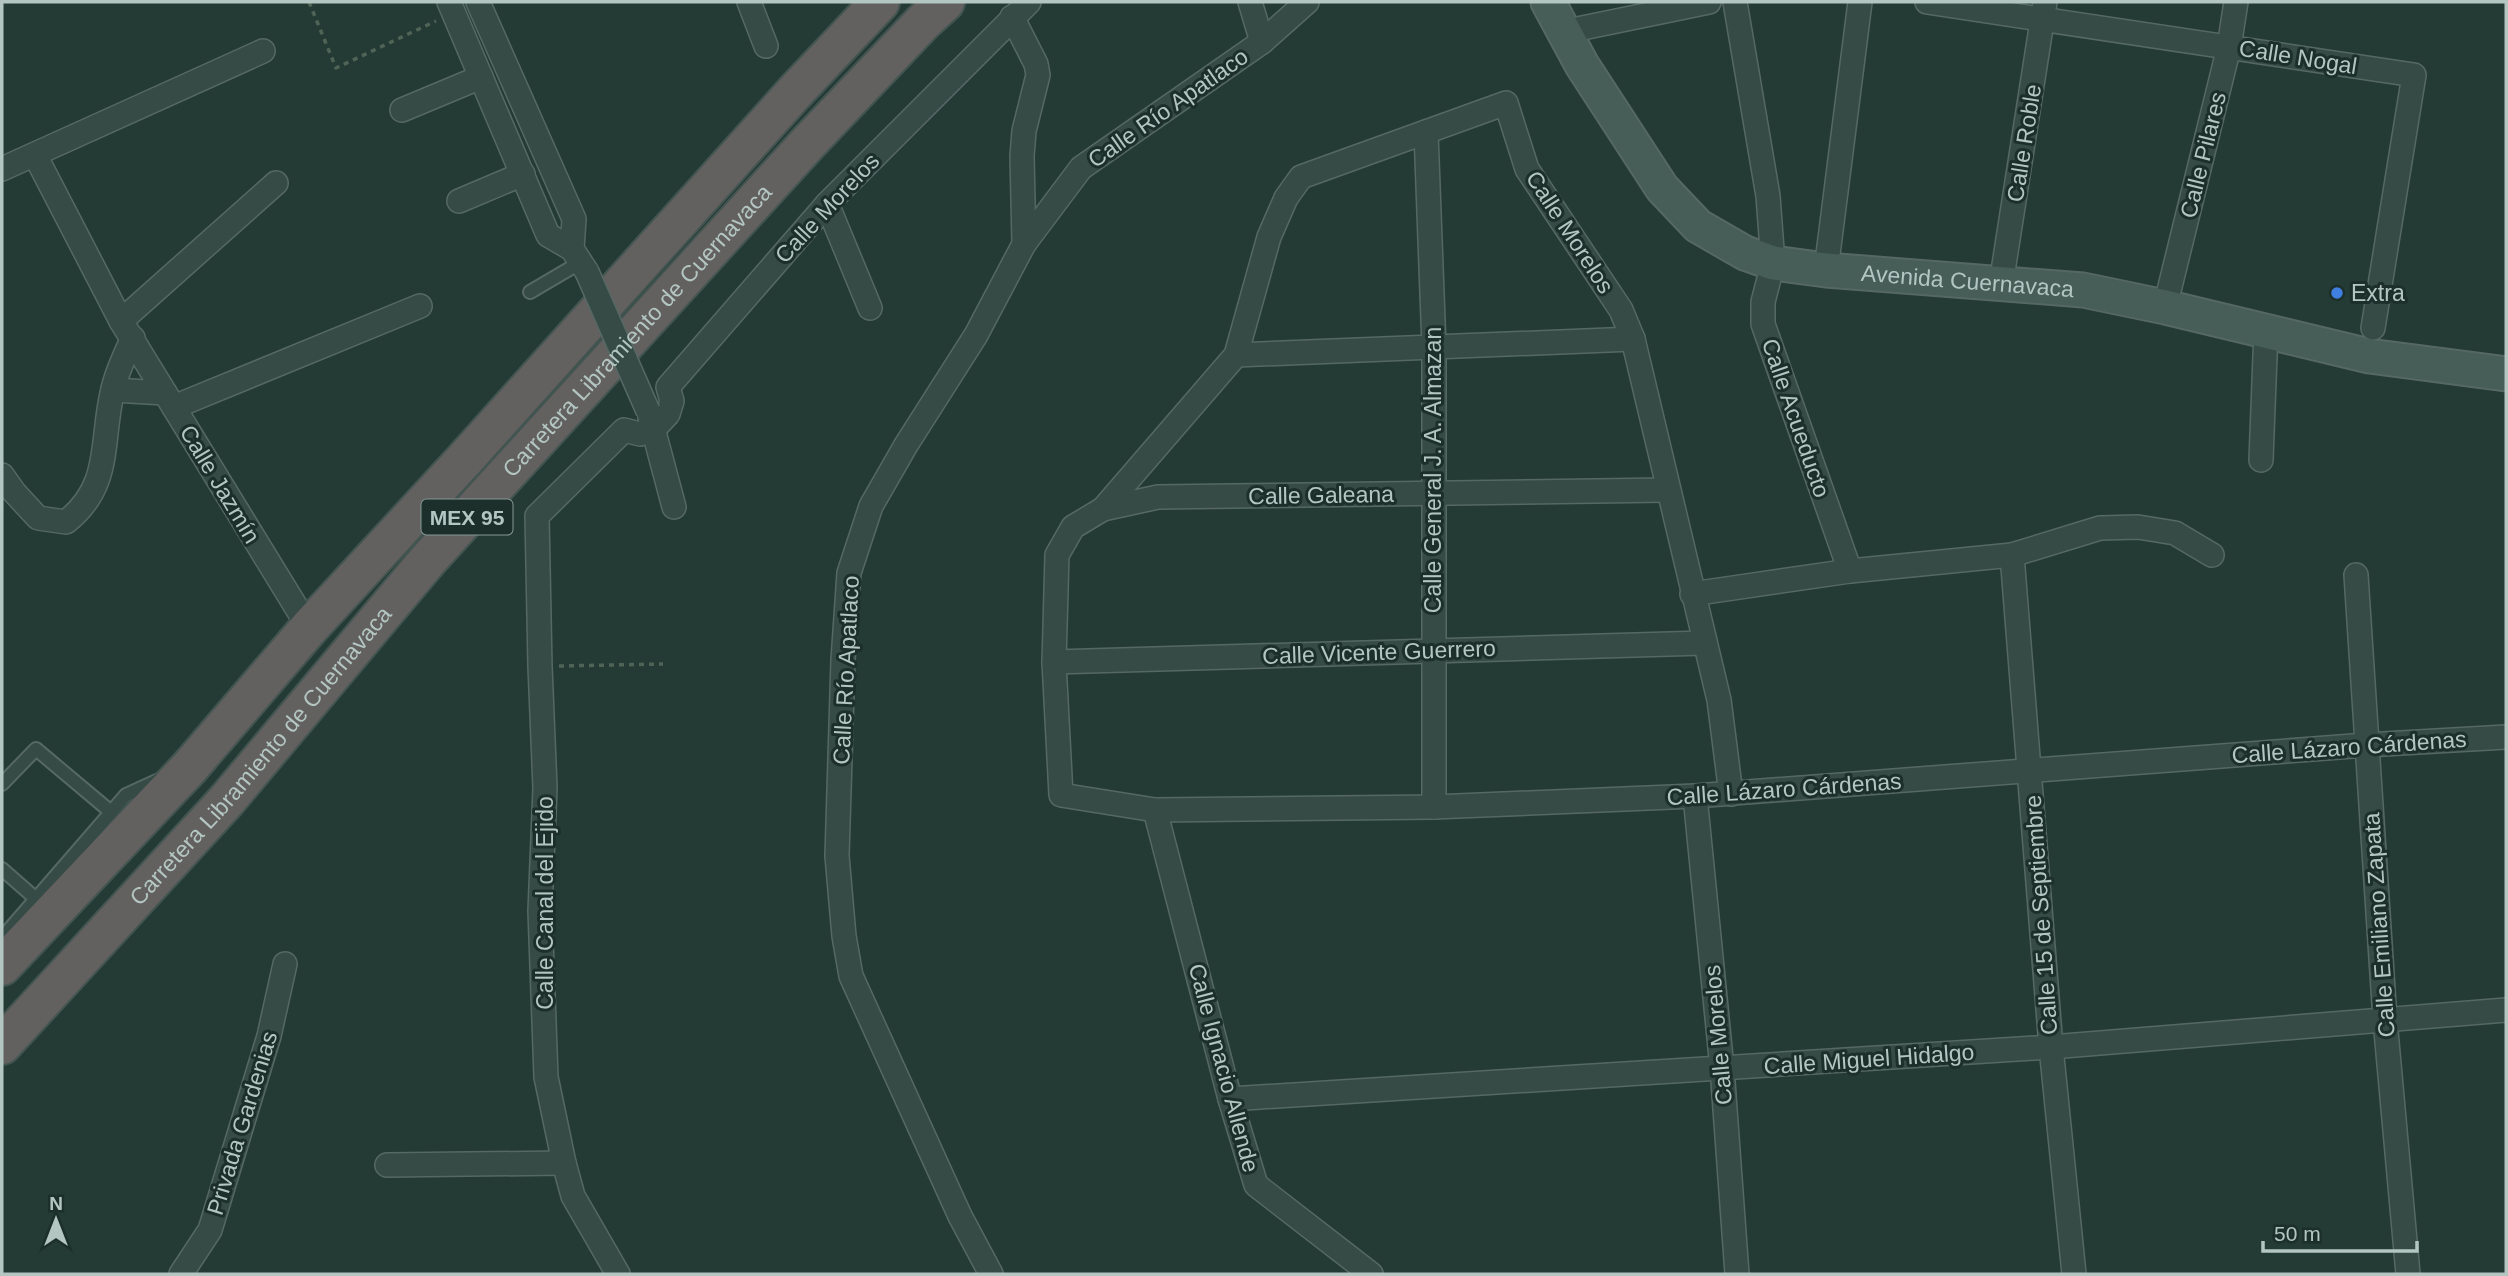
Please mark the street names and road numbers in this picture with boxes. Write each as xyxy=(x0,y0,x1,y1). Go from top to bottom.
street label: Calle Nogal xyxy=(2237,35,2359,79)
street label: Calle Río Apatlaco xyxy=(1083,43,1253,173)
street label: Calle Roble xyxy=(2002,82,2046,204)
street label: Calle Pilares xyxy=(2175,89,2231,221)
street label: Calle Morelos xyxy=(770,148,884,268)
street label: Calle Morelos xyxy=(1521,166,1619,298)
street label: Carretera Libramiento de Cuernavaca xyxy=(497,179,777,482)
street label: Avenida Cuernavaca xyxy=(1860,260,2075,302)
street label: Calle General J. A. Almazan xyxy=(1420,327,1446,613)
street label: Calle Acueducto xyxy=(1757,335,1835,501)
street label: Calle Jazmín xyxy=(175,420,265,548)
street label: Calle Galeana xyxy=(1248,481,1394,509)
road number: MEX 95 xyxy=(421,500,512,534)
street label: Calle Río Apatlaco xyxy=(828,575,864,765)
street label: Carretera Libramiento de Cuernavaca xyxy=(124,601,397,910)
street label: Calle Vicente Guerrero xyxy=(1262,635,1496,669)
street label: Calle Lázaro Cárdenas xyxy=(2231,726,2467,768)
street label: Calle Lázaro Cárdenas xyxy=(1666,768,1902,810)
street label: Calle 15 de Septiembre xyxy=(2020,794,2062,1036)
street label: Calle Canal del Ejido xyxy=(532,796,558,1010)
street label: Calle Emiliano Zapata xyxy=(2358,812,2400,1038)
street label: Calle Ignacio Allende xyxy=(1184,961,1264,1175)
street label: Calle Morelos xyxy=(1699,964,1737,1106)
street label: Privada Gardenias xyxy=(202,1028,282,1218)
street label: Calle Miguel Hidalgo xyxy=(1763,1039,1975,1079)

